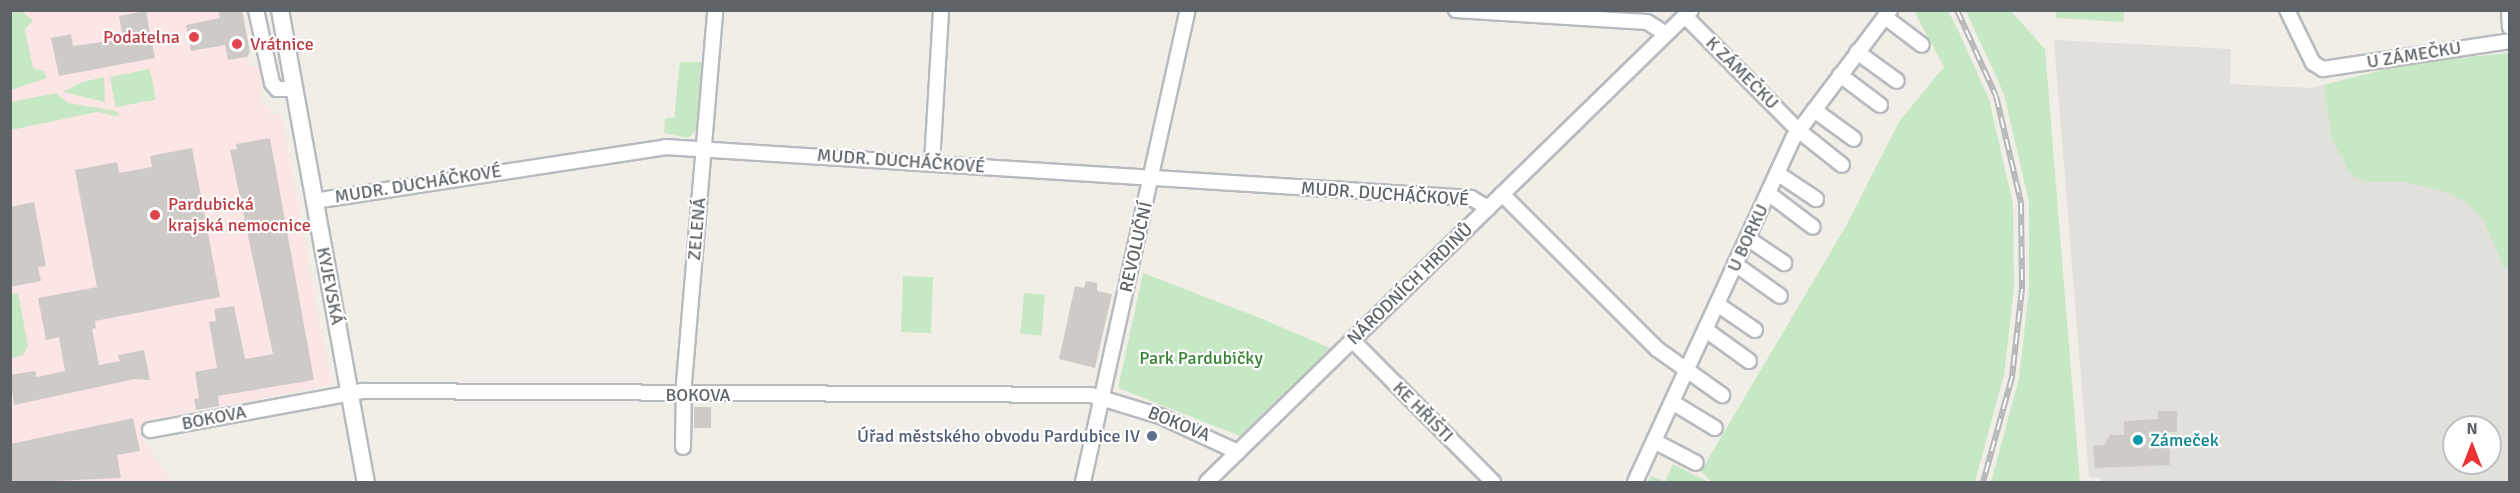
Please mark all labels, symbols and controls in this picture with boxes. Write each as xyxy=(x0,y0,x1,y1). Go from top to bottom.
place label: Podatelna xyxy=(103,26,180,48)
marker: Podatelna xyxy=(185,28,203,46)
street label: K ZÁMEČKU xyxy=(1701,32,1783,114)
place label: Vrátnice xyxy=(250,33,314,55)
marker: Vrátnice xyxy=(228,35,246,53)
street label: U ZÁMEČKU xyxy=(2365,37,2463,73)
street label: MUDR. DUCHÁČKOVÉ xyxy=(816,144,986,178)
street label: MUDR. DUCHÁČKOVÉ xyxy=(333,160,503,208)
street label: MUDR. DUCHÁČKOVÉ xyxy=(1300,177,1470,211)
place label: Pardubická krajská nemocnice xyxy=(168,194,311,236)
street label: ZELENÁ xyxy=(683,197,711,261)
street label: REVOLUČNÍ xyxy=(1115,200,1157,294)
street label: U BORKU xyxy=(1723,201,1773,275)
marker: Pardubická krajská nemocnice xyxy=(146,206,164,224)
street label: NÁRODNÍCH HRDINŮ xyxy=(1343,219,1477,349)
street label: KYJEVSKÁ xyxy=(312,245,348,327)
park label: Park Pardubičky xyxy=(1139,347,1263,369)
street label: KE HŘIŠTI xyxy=(1388,377,1458,447)
street label: BOKOVA xyxy=(665,384,731,406)
street label: BOKOVA xyxy=(180,401,248,435)
street label: BOKOVA xyxy=(1145,402,1213,446)
north arrow xyxy=(2442,415,2502,475)
text: N xyxy=(2466,419,2478,439)
place label: Úřad městského obvodu Pardubice IV xyxy=(857,425,1140,447)
marker: Úřad městského obvodu Pardubice IV xyxy=(1145,429,1159,443)
place label: Zámeček xyxy=(2150,429,2219,451)
marker: Zámeček xyxy=(2131,433,2145,447)

